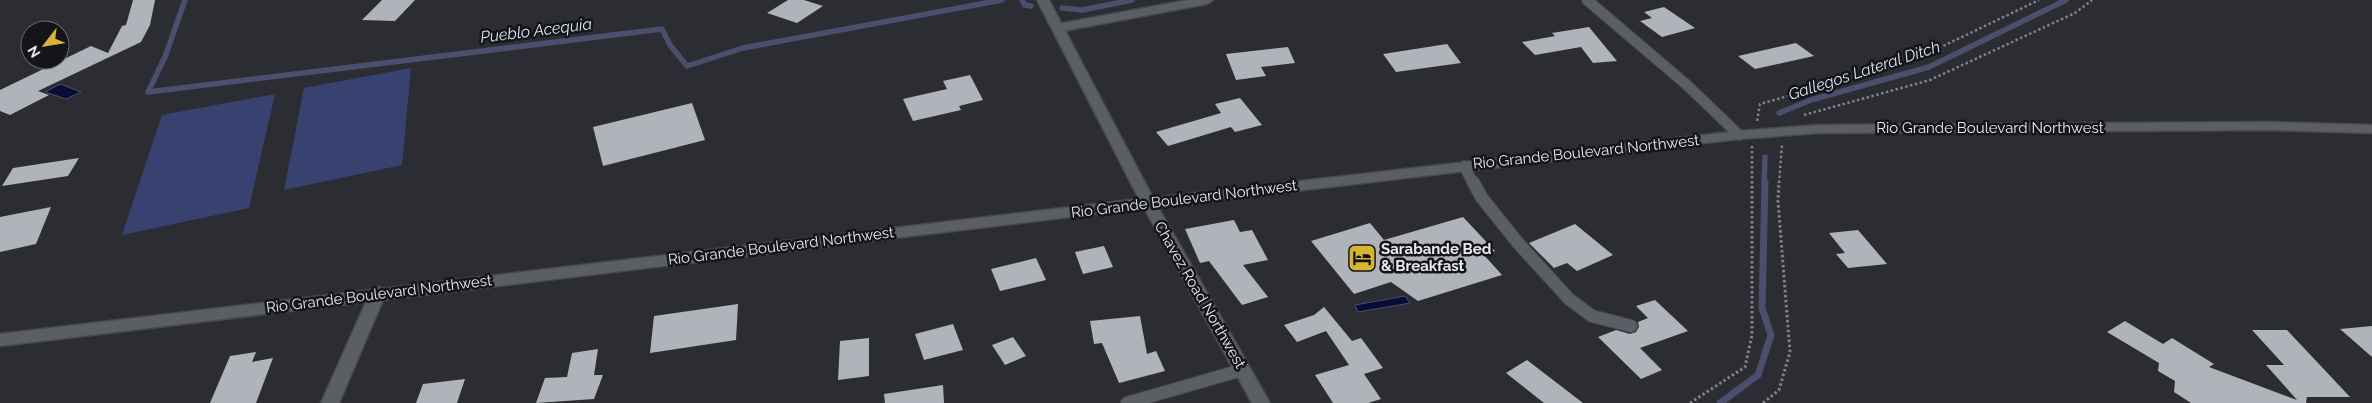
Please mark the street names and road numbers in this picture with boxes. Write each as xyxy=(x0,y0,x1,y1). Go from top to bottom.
street label: Rio Grande Boulevard Northwest xyxy=(1876,119,2104,137)
street label: Rio Grande Boulevard Northwest xyxy=(1472,131,1700,173)
street label: Rio Grande Boulevard Northwest xyxy=(1070,176,1298,222)
street label: Chavez Road Northwest xyxy=(1151,218,1249,372)
street label: Rio Grande Boulevard Northwest xyxy=(667,223,895,269)
street label: Rio Grande Boulevard Northwest xyxy=(265,271,493,317)

